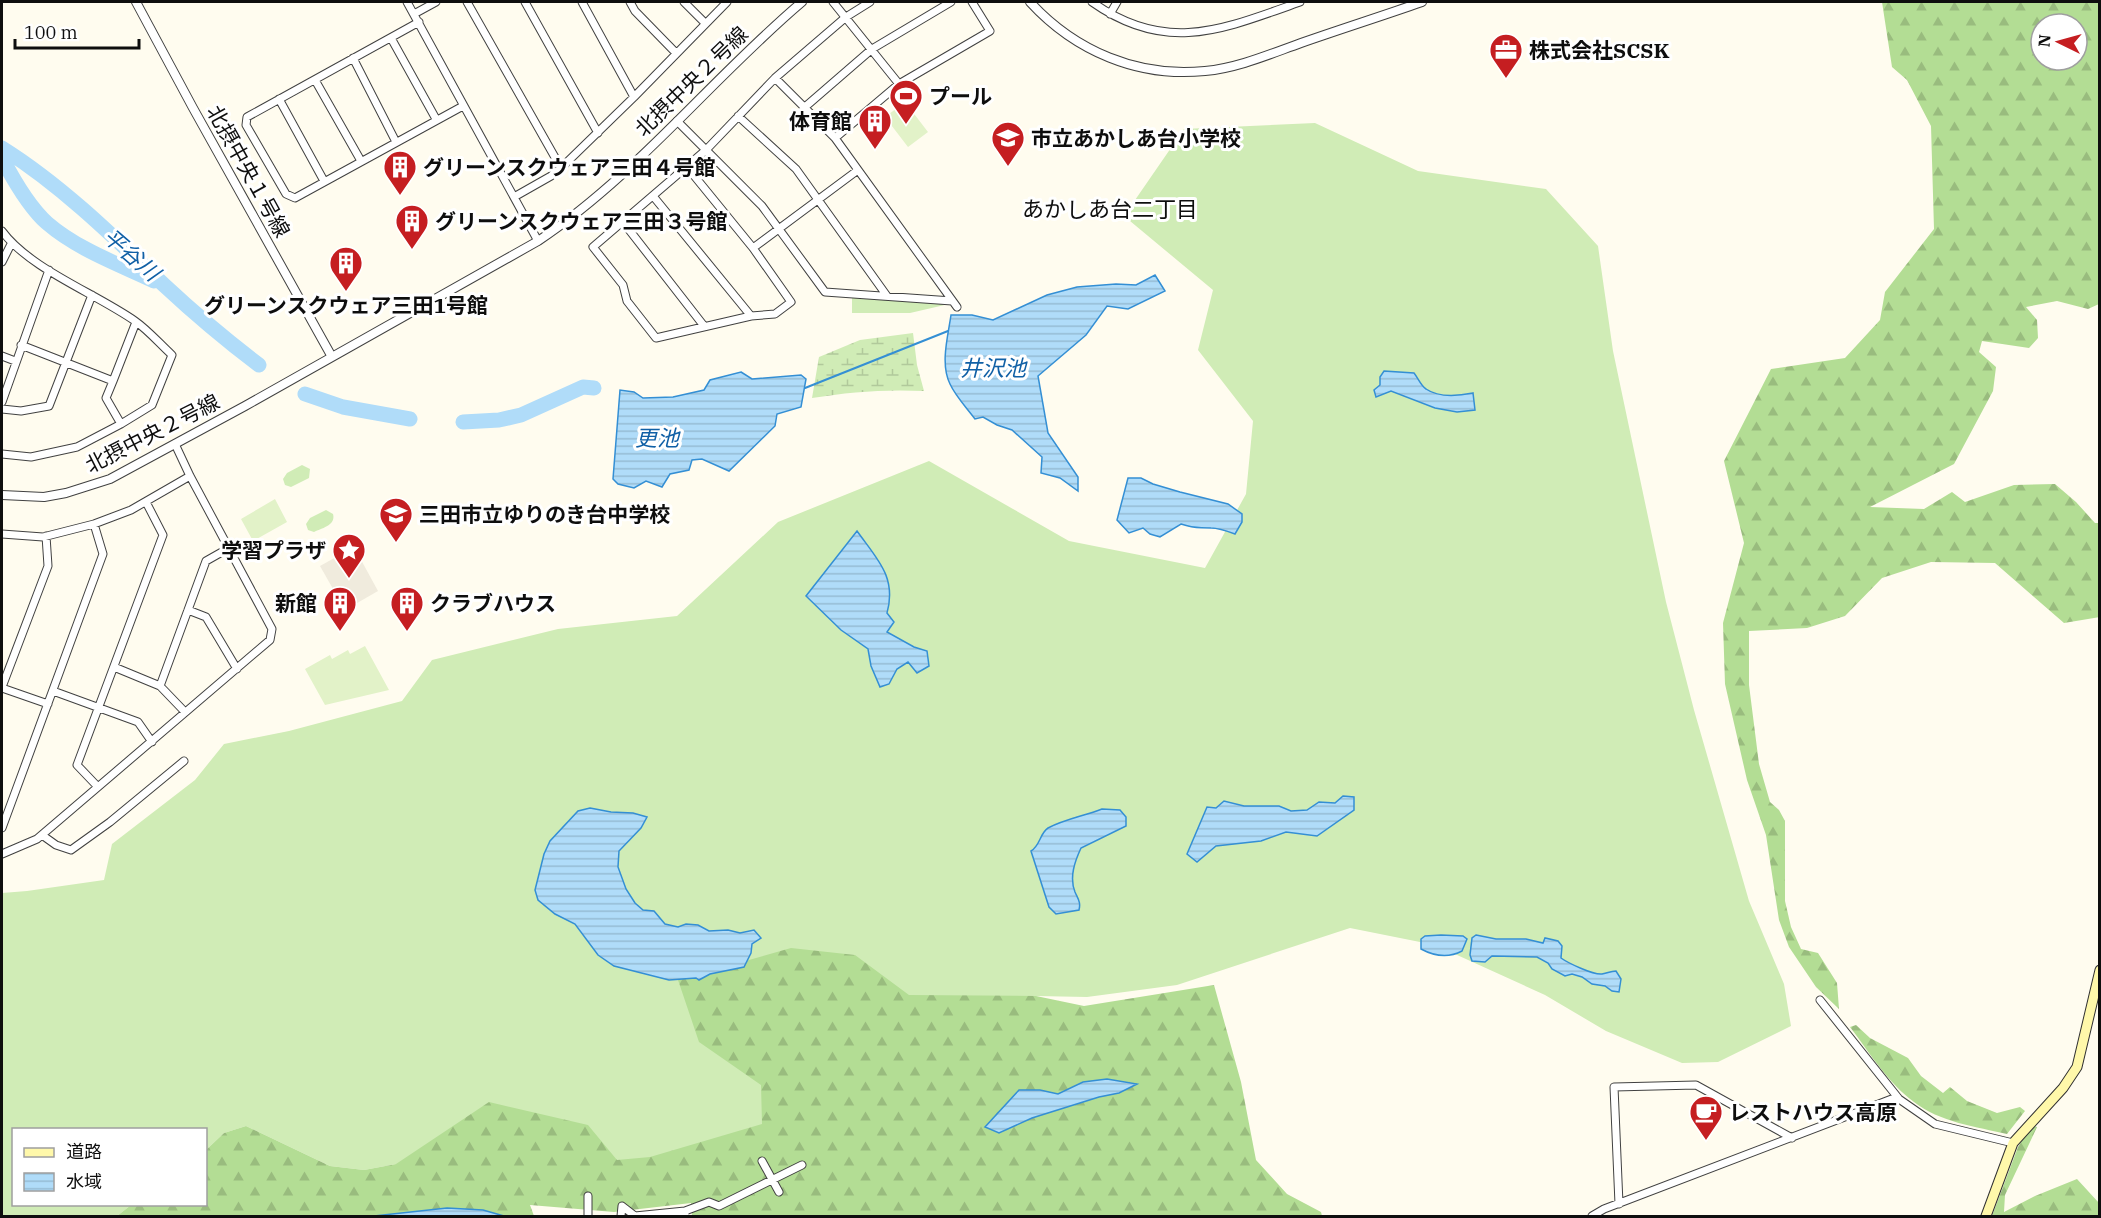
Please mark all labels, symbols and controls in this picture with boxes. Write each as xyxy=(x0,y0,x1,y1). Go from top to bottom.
scale bar xyxy=(15,12,140,50)
north arrow xyxy=(2029,12,2089,72)
street label: 北摂中央２号線 xyxy=(628,20,754,142)
text: 100 m xyxy=(24,21,78,44)
office icon: 株式会社SCSK xyxy=(1488,32,1524,79)
text: N xyxy=(2034,34,2055,48)
place label: 株式会社SCSK xyxy=(1529,36,1670,64)
sports icon: プール xyxy=(888,78,924,125)
place label: プール xyxy=(929,82,992,110)
street label: 北摂中央１号線 xyxy=(201,100,297,242)
building icon: 体育館 xyxy=(857,103,893,150)
place label: 体育館 xyxy=(789,107,852,135)
school or university icon: 市立あかしあ台小学校 xyxy=(990,120,1026,167)
place label: 市立あかしあ台小学校 xyxy=(1031,124,1241,152)
building icon: グリーンスクウェア三田４号館 xyxy=(382,149,418,196)
place label: グリーンスクウェア三田４号館 xyxy=(423,153,716,181)
district label: あかしあ台二丁目 xyxy=(1022,194,1198,223)
building icon: グリーンスクウェア三田３号館 xyxy=(394,203,430,250)
place label: グリーンスクウェア三田３号館 xyxy=(435,207,728,235)
water label: 平谷川 xyxy=(98,221,168,288)
building icon: グリーンスクウェア三田1号館 xyxy=(328,245,364,292)
place label: グリーンスクウェア三田1号館 xyxy=(204,291,488,319)
water label: 井沢池 xyxy=(960,353,1028,382)
street label: 北摂中央２号線 xyxy=(80,387,224,479)
water label: 更池 xyxy=(635,423,681,452)
school or university icon: 三田市立ゆりのき台中学校 xyxy=(378,496,414,543)
place label: 三田市立ゆりのき台中学校 xyxy=(419,500,670,528)
place icon: 学習プラザ xyxy=(331,532,367,579)
place label: 学習プラザ xyxy=(221,536,326,564)
building icon: 新館 xyxy=(322,585,358,632)
building icon: クラブハウス xyxy=(389,585,425,632)
place label: 新館 xyxy=(275,589,317,617)
place label: クラブハウス xyxy=(430,589,556,617)
cafe icon: レストハウス高原 xyxy=(1688,1094,1724,1141)
place label: レストハウス高原 xyxy=(1729,1098,1897,1126)
legend xyxy=(12,1128,207,1206)
text: 道路 xyxy=(66,1140,102,1163)
text: 水域 xyxy=(66,1170,102,1193)

